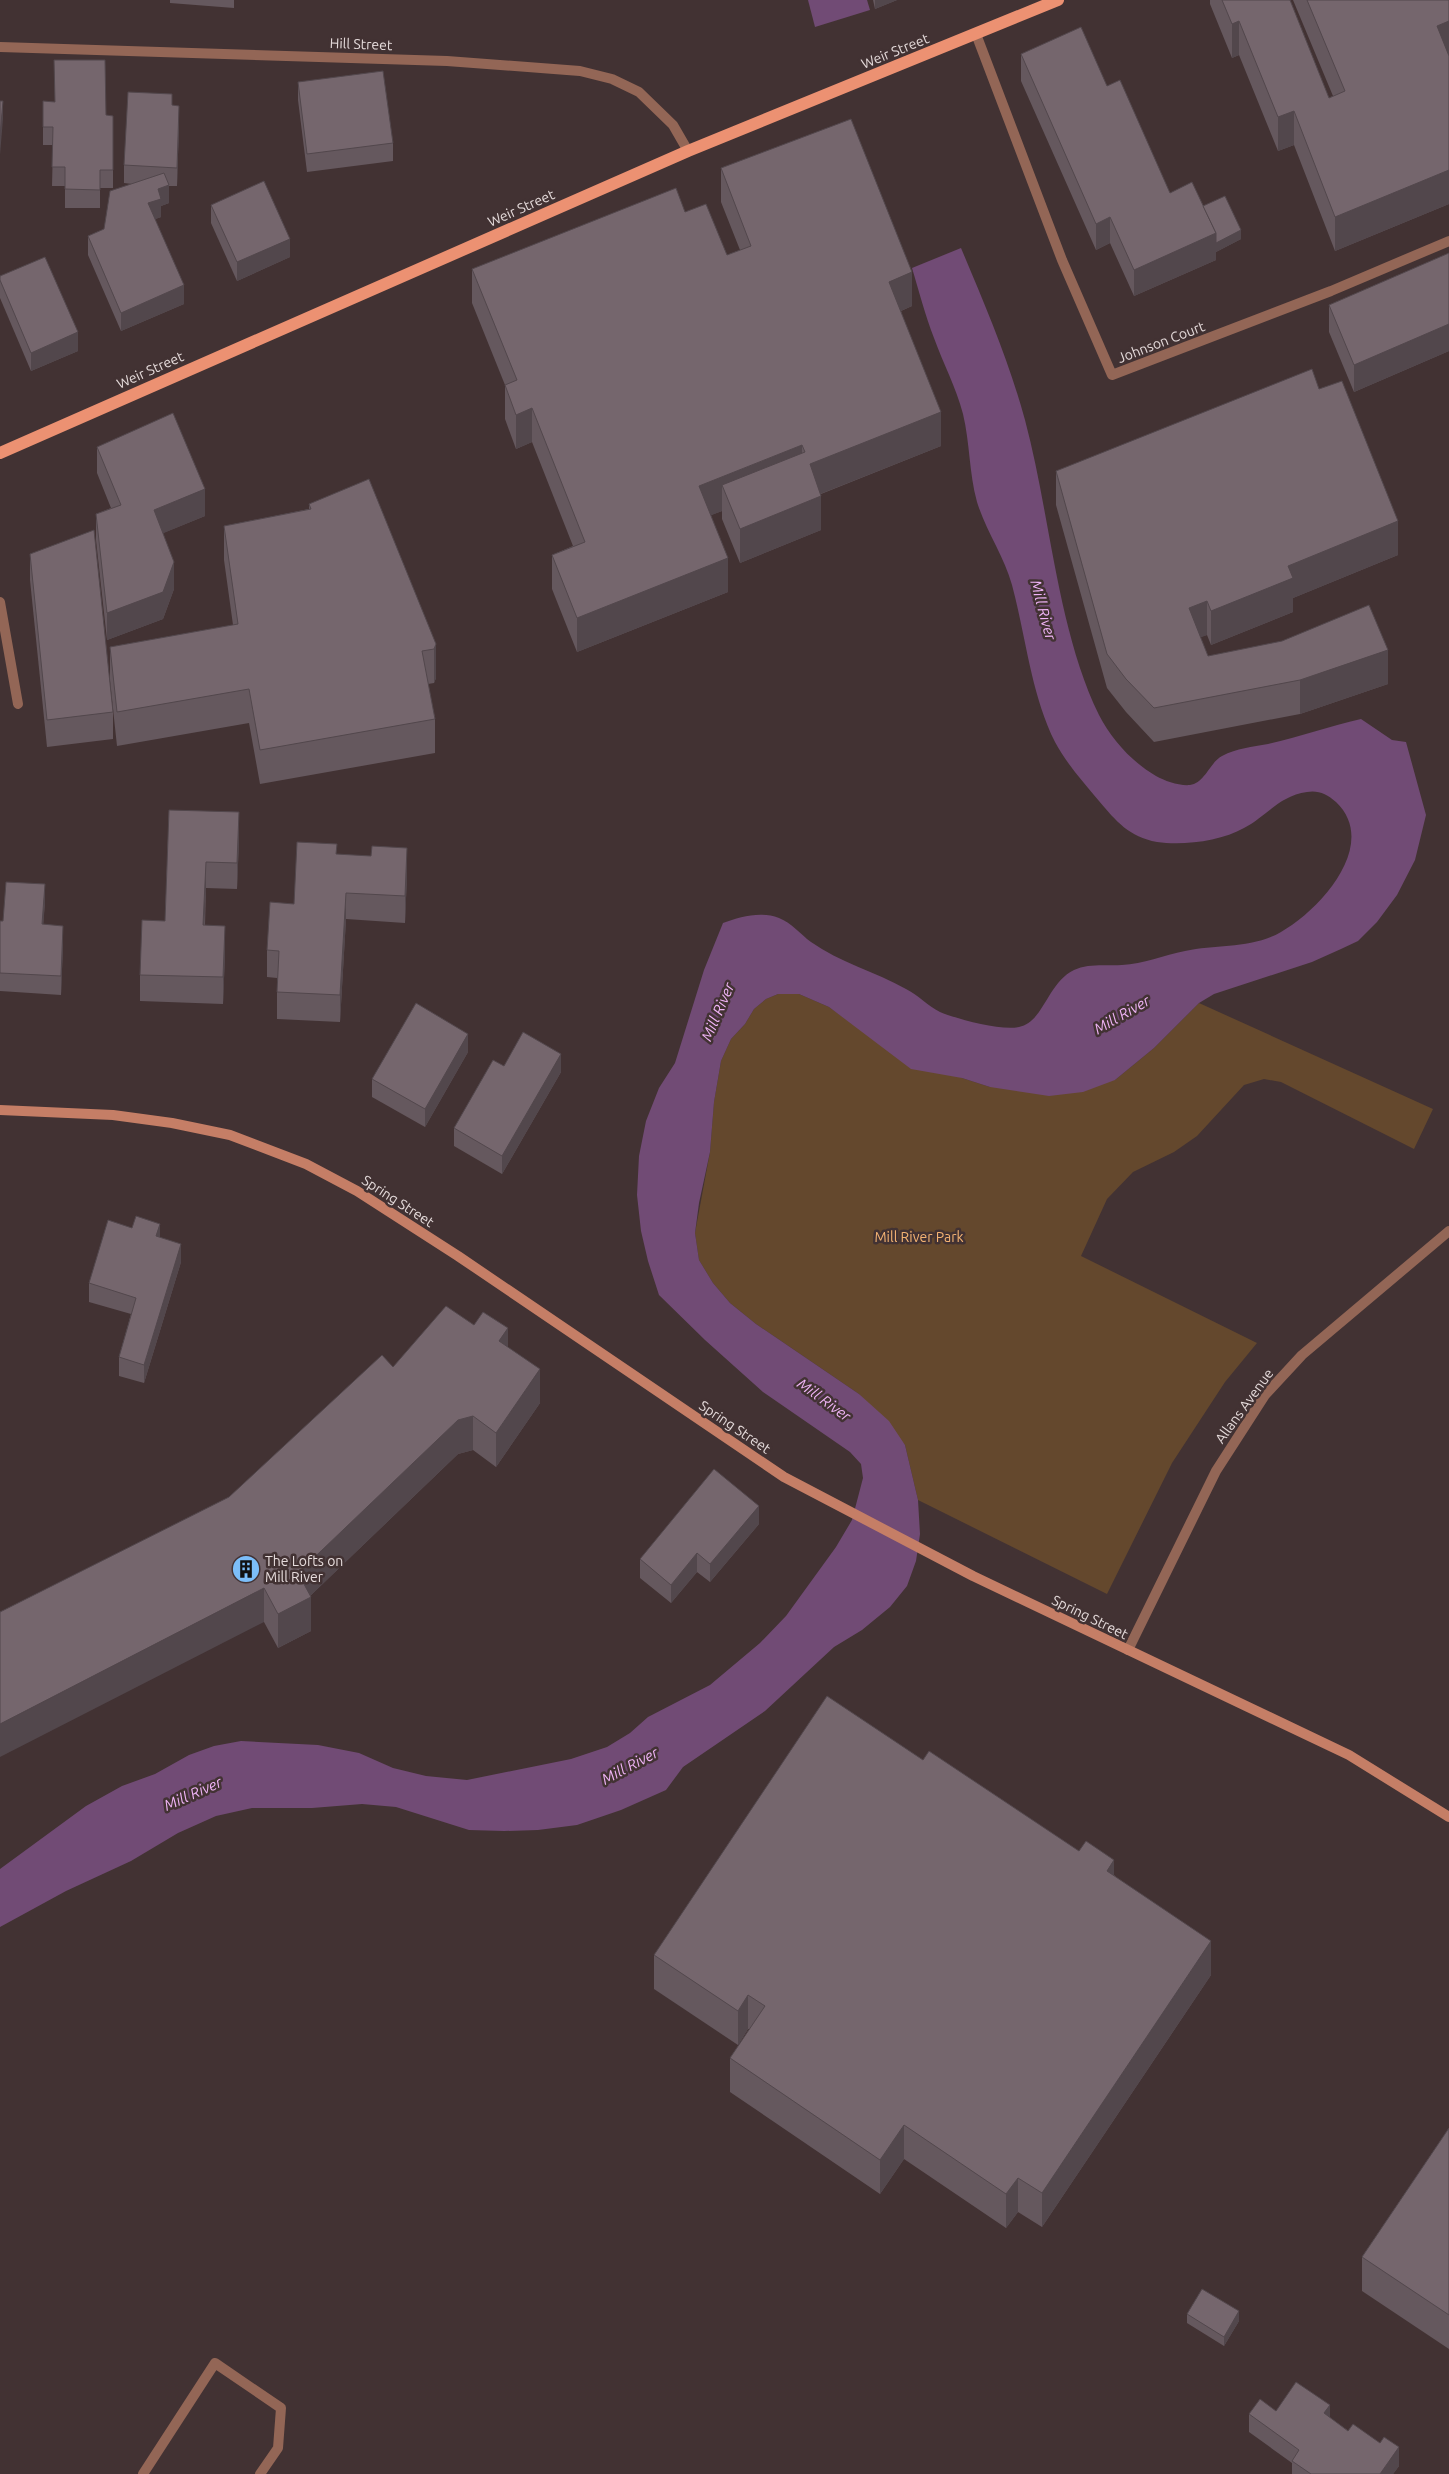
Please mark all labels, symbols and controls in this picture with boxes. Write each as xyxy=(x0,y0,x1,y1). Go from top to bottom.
street label: Weir Street xyxy=(859,30,932,72)
street label: Hill Street xyxy=(329,35,393,53)
street label: Weir Street xyxy=(485,186,557,230)
street label: Johnson Court xyxy=(1115,318,1207,366)
street label: Weir Street xyxy=(114,348,186,392)
water label: Mill River xyxy=(1027,578,1060,643)
water label: Mill River xyxy=(698,979,738,1044)
water label: Mill River xyxy=(1091,991,1154,1037)
street label: Spring Street xyxy=(359,1172,437,1230)
park label: Mill River Park xyxy=(874,1229,964,1245)
street label: Allans Avenue xyxy=(1212,1366,1276,1446)
water label: Mill River xyxy=(794,1375,855,1425)
street label: Spring Street xyxy=(696,1397,774,1457)
place label: The Lofts on Mill River xyxy=(265,1553,343,1585)
building icon: The Lofts on Mill River xyxy=(231,1554,261,1584)
street label: Spring Street xyxy=(1049,1592,1131,1643)
water label: Mill River xyxy=(599,1743,662,1788)
water label: Mill River xyxy=(161,1773,226,1814)

